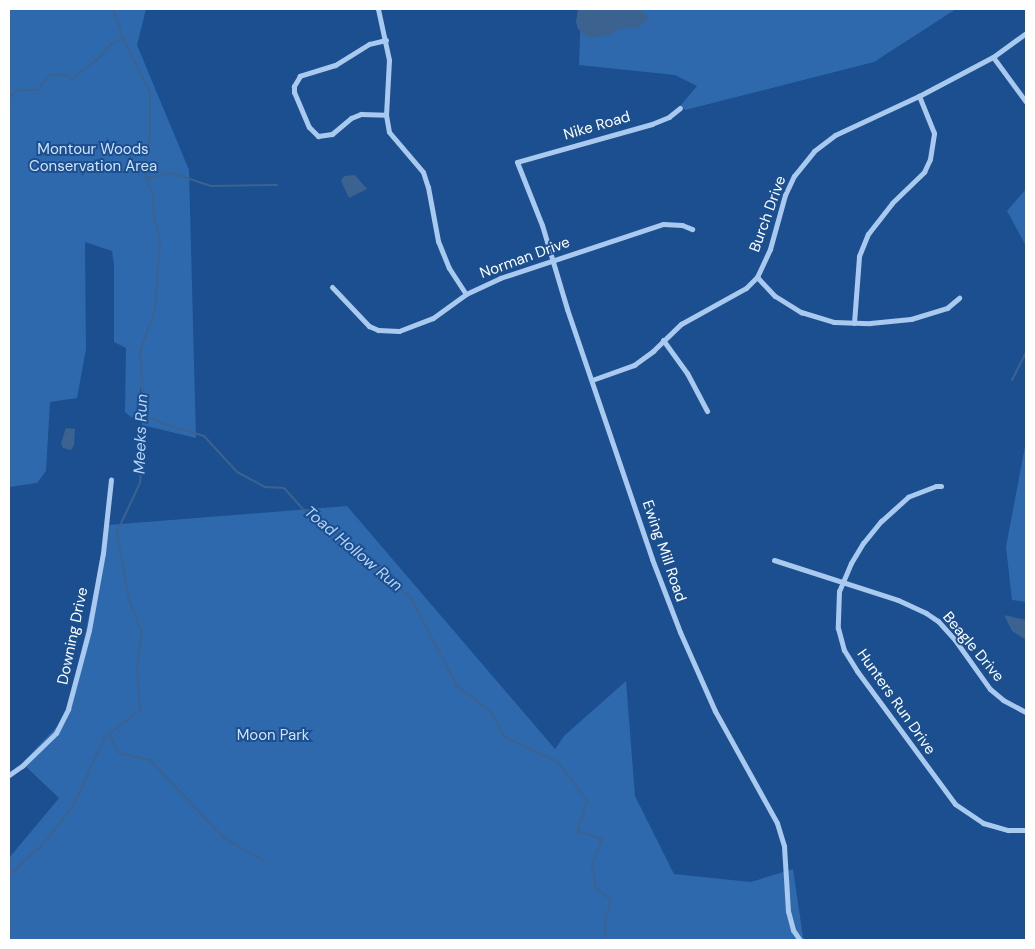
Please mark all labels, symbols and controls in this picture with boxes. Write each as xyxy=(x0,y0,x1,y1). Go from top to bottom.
street label: Nike Road xyxy=(562,108,632,144)
park label: Montour Woods Conservation Area xyxy=(29,140,157,175)
street label: Burch Drive xyxy=(746,174,790,254)
street label: Norman Drive xyxy=(478,233,572,283)
water label: Meeks Run xyxy=(130,394,152,474)
street label: Ewing Mill Road xyxy=(638,498,690,604)
water label: Toad Hollow Run xyxy=(300,502,406,596)
street label: Downing Drive xyxy=(54,586,92,686)
street label: Beagle Drive xyxy=(939,608,1007,686)
street label: Hunters Run Drive xyxy=(853,646,939,758)
park label: Moon Park xyxy=(237,727,309,745)

